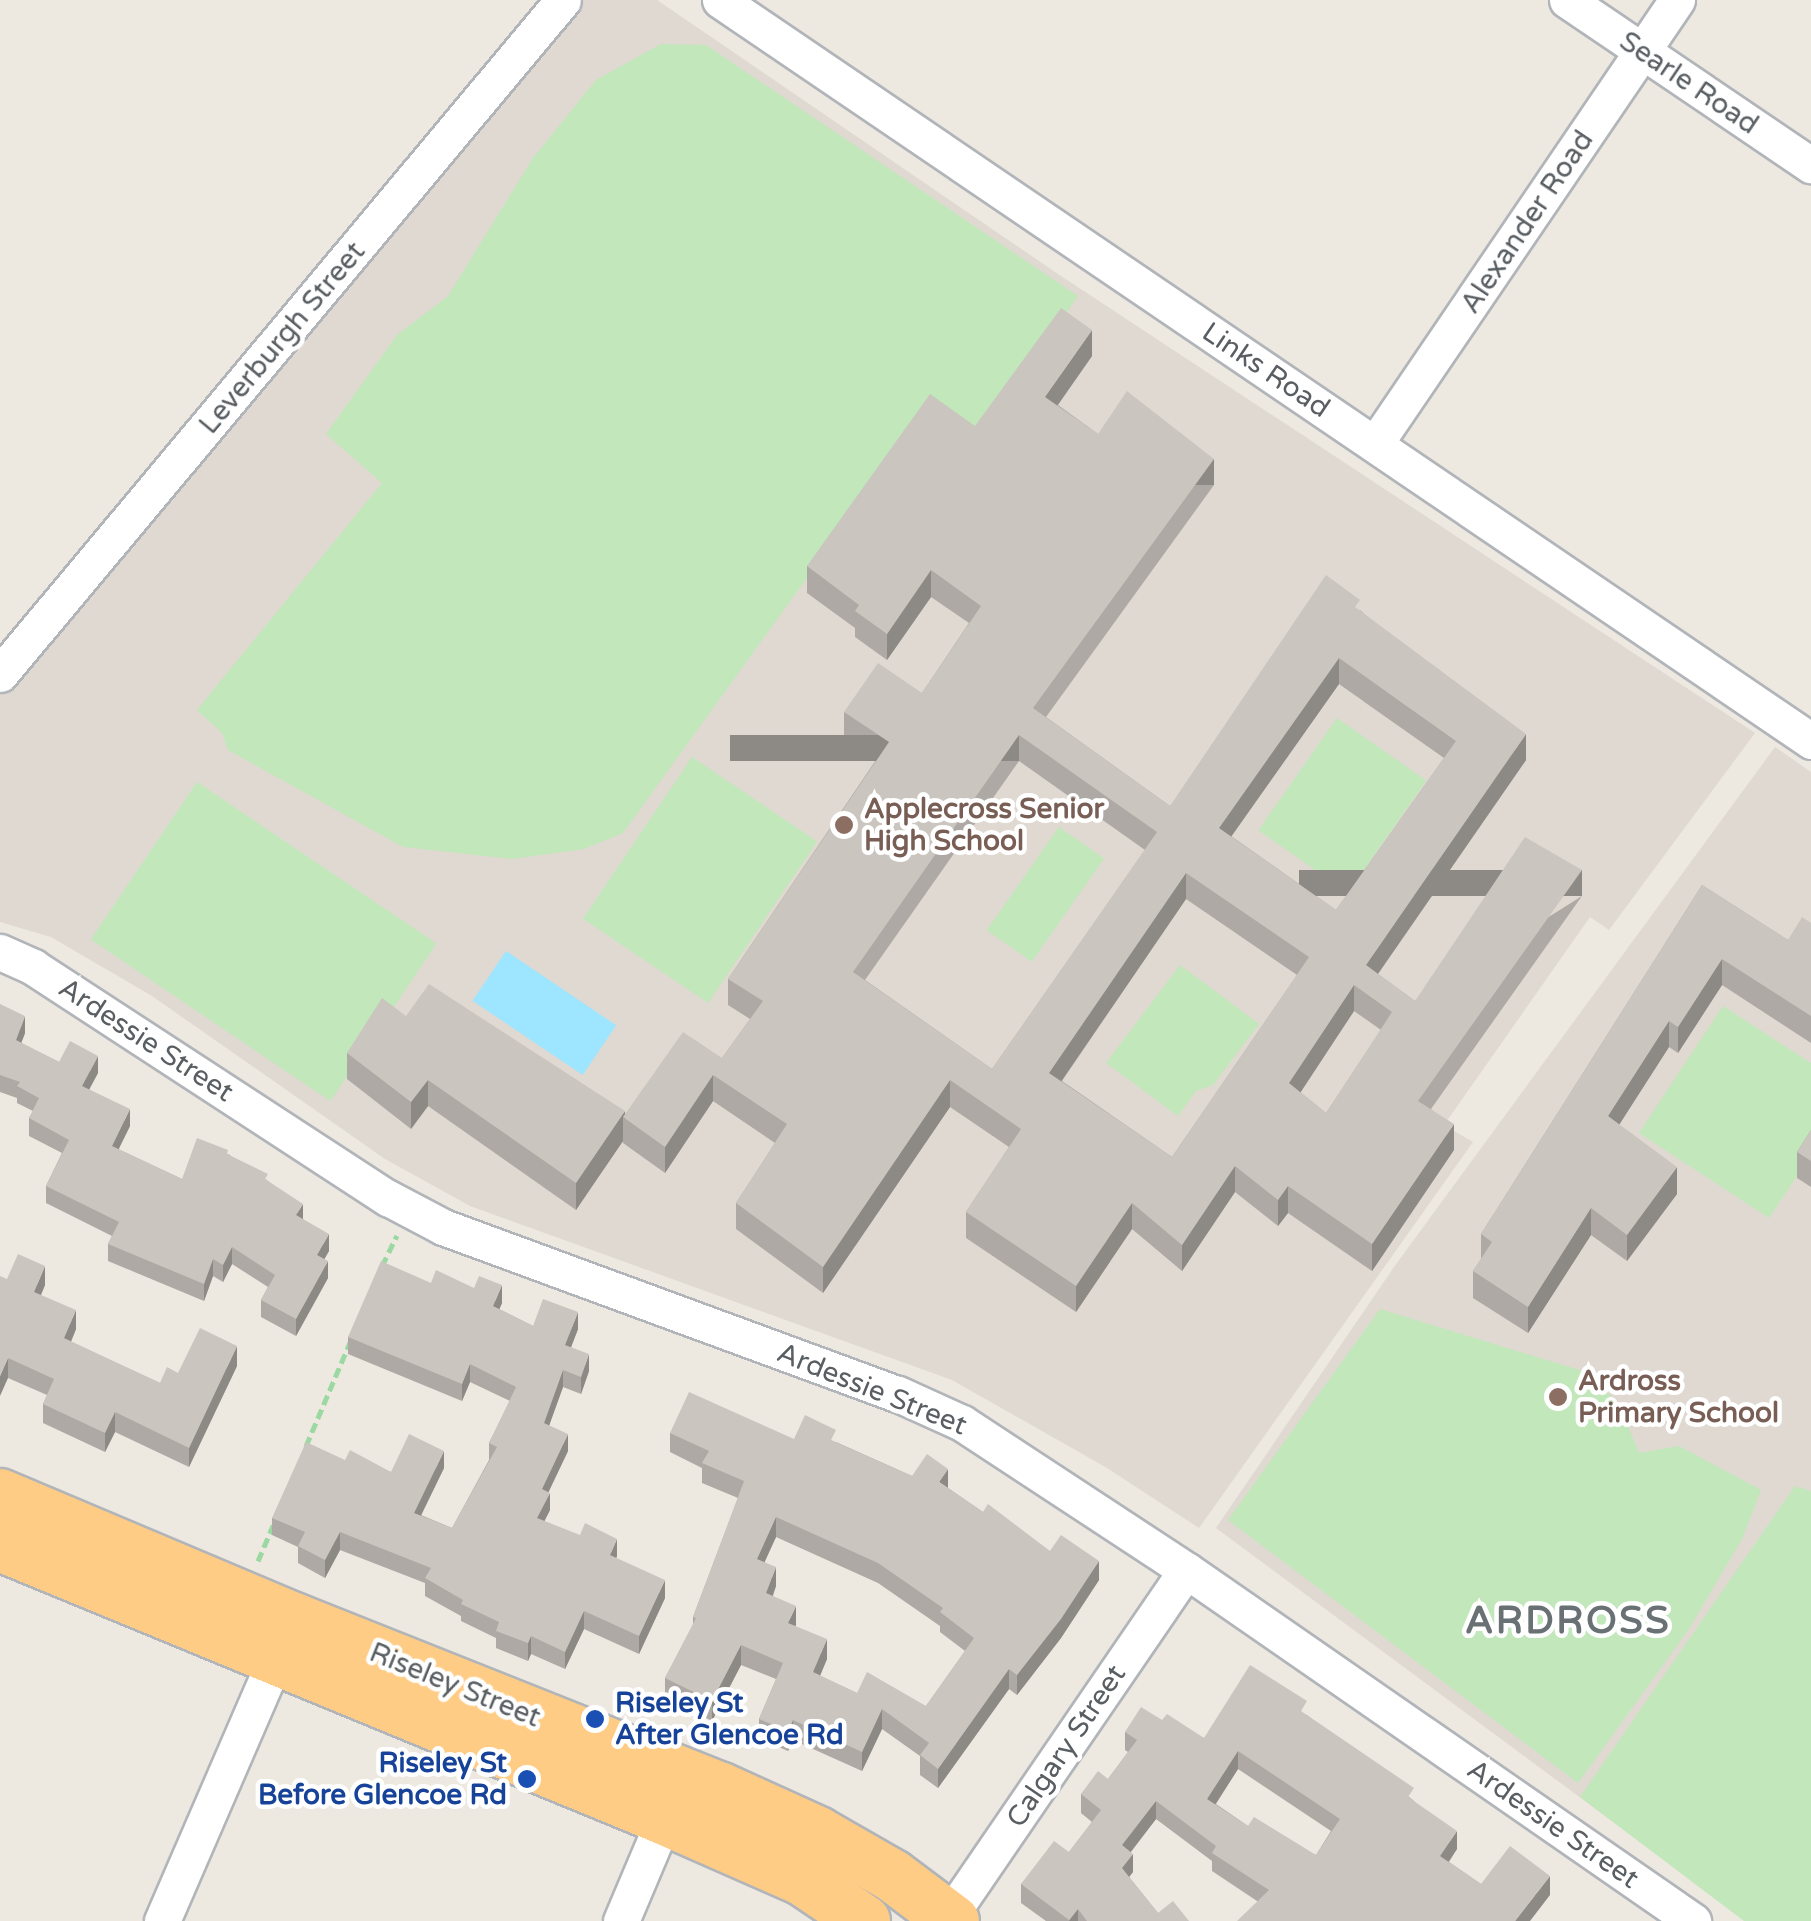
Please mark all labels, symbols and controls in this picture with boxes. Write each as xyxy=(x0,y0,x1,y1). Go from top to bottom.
street label: Searle Road xyxy=(1613,24,1765,142)
street label: Alexander Road xyxy=(1453,124,1601,320)
street label: Leverburgh Street xyxy=(192,235,372,441)
street label: Links Road xyxy=(1196,315,1336,425)
place label: Applecross Senior High School xyxy=(864,792,1104,858)
marker: Applecross Senior High School xyxy=(833,814,855,836)
street label: Ardessie Street xyxy=(52,971,240,1109)
street label: Ardessie Street xyxy=(772,1336,972,1442)
place label: Ardross Primary School xyxy=(1578,1364,1779,1430)
marker: Ardross Primary School xyxy=(1547,1386,1569,1408)
district label: ARDROSS xyxy=(1465,1599,1671,1645)
street label: Riseley Street xyxy=(365,1635,545,1735)
street label: Calgary Street xyxy=(999,1658,1133,1834)
place label: Riseley St After Glencoe Rd xyxy=(615,1686,844,1752)
marker: Riseley St After Glencoe Rd xyxy=(584,1708,606,1730)
place label: Riseley St Before Glencoe Rd xyxy=(258,1746,507,1812)
street label: Ardessie Street xyxy=(1461,1752,1645,1896)
marker: Riseley St Before Glencoe Rd xyxy=(516,1768,538,1790)

